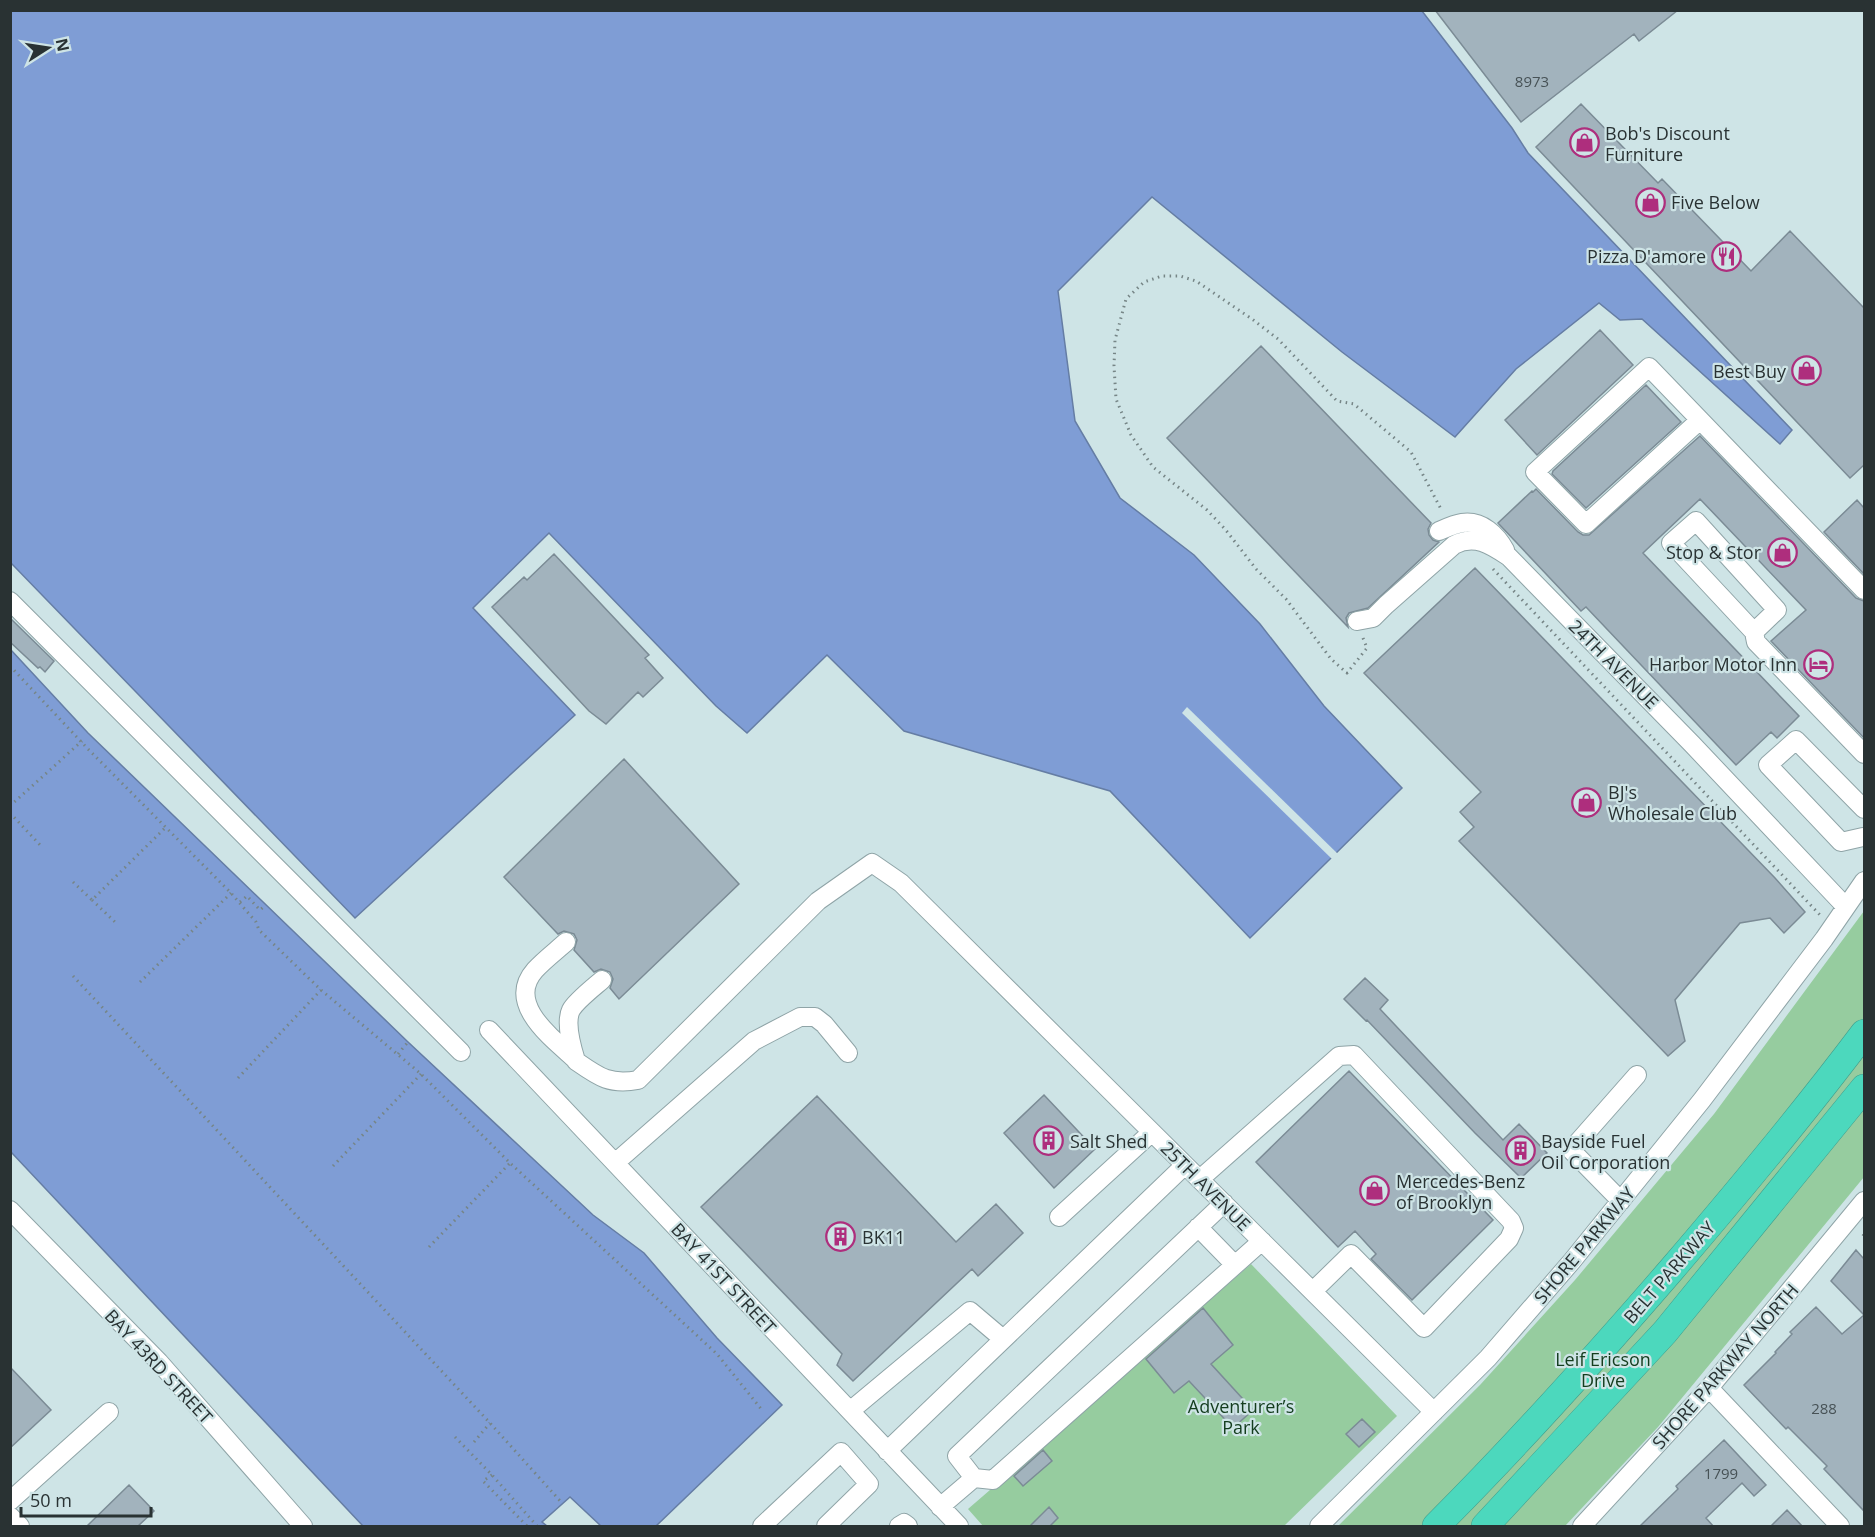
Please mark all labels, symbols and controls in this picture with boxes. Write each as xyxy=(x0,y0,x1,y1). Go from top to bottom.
north arrow xyxy=(18,18,78,78)
text: N xyxy=(51,36,75,54)
house number: 8973 xyxy=(1515,71,1549,91)
place label: Bob's Discount Furniture xyxy=(1605,121,1730,166)
shop icon: Bob's Discount Furniture xyxy=(1568,127,1600,159)
shop icon: Five Below xyxy=(1634,186,1666,218)
place label: Five Below xyxy=(1671,190,1760,214)
restaurant icon: Pizza D'amore xyxy=(1711,240,1743,272)
place label: Pizza D'amore xyxy=(1587,244,1706,268)
shop icon: Best Buy xyxy=(1791,355,1823,387)
place label: Best Buy xyxy=(1713,359,1787,383)
shop icon: Stop & Stor xyxy=(1766,536,1798,568)
place label: Stop & Stor xyxy=(1666,540,1762,564)
street label: 24TH AVENUE xyxy=(1564,614,1664,714)
hotel icon: Harbor Motor Inn xyxy=(1802,648,1834,680)
place label: Harbor Motor Inn xyxy=(1649,652,1797,676)
place label: BJ's Wholesale Club xyxy=(1608,780,1737,825)
shop icon: BJ's Wholesale Club xyxy=(1571,786,1603,818)
building icon: Salt Shed xyxy=(1033,1125,1065,1157)
place label: Salt Shed xyxy=(1070,1129,1148,1153)
place label: Bayside Fuel Oil Corporation xyxy=(1541,1129,1670,1174)
building icon: Bayside Fuel Oil Corporation xyxy=(1504,1135,1536,1167)
street label: 25TH AVENUE xyxy=(1156,1136,1256,1236)
place label: Mercedes-Benz of Brooklyn xyxy=(1396,1169,1525,1214)
shop icon: Mercedes-Benz of Brooklyn xyxy=(1359,1175,1391,1207)
street label: SHORE PARKWAY xyxy=(1528,1181,1641,1308)
street label: BELT PARKWAY xyxy=(1618,1215,1721,1328)
street label: BAY 41ST STREET xyxy=(666,1217,782,1339)
building icon: BK11 xyxy=(825,1221,857,1253)
place label: BK11 xyxy=(862,1225,905,1249)
street label: SHORE PARKWAY NORTH xyxy=(1646,1278,1804,1454)
street label: BAY 43RD STREET xyxy=(100,1304,218,1428)
park label: Leif Ericson Drive xyxy=(1555,1347,1651,1392)
park label: Adventurer’s Park xyxy=(1188,1394,1294,1439)
house number: 288 xyxy=(1811,1398,1837,1418)
house number: 1799 xyxy=(1704,1463,1738,1483)
scale bar xyxy=(21,1480,152,1518)
text: 50 m xyxy=(30,1488,72,1512)

